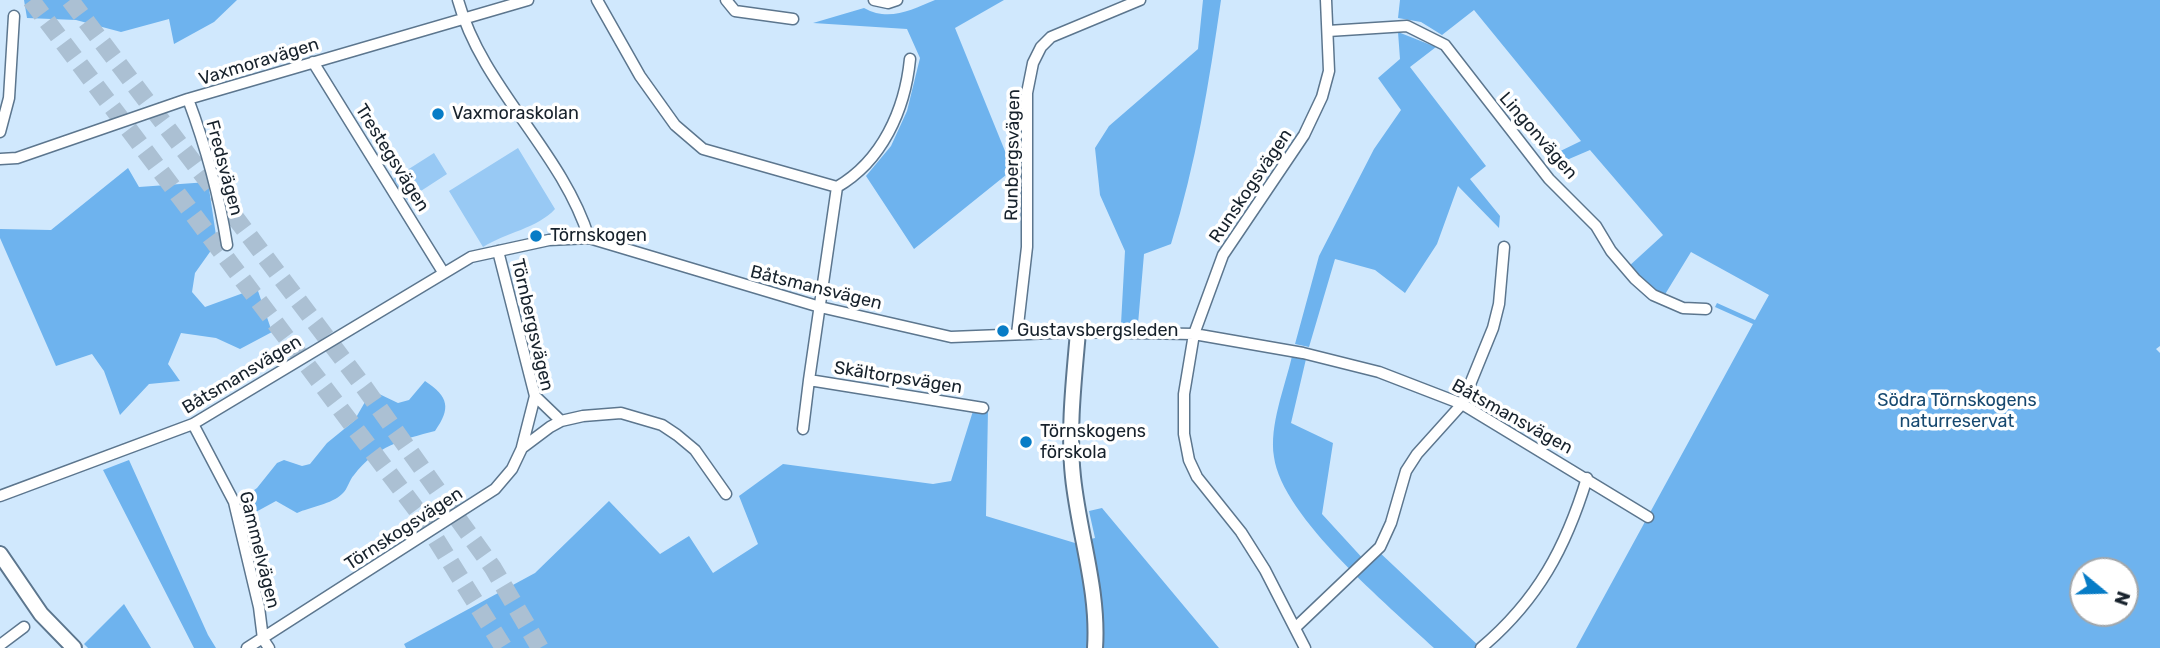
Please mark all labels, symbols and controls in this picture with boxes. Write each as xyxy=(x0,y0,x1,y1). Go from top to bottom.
street label: Vaxmoravägen xyxy=(196,33,322,91)
street label: Lingonvägen xyxy=(1494,88,1582,184)
street label: Runbergsvägen xyxy=(1001,89,1025,221)
street label: Trestegsvägen xyxy=(350,100,434,216)
place label: Vaxmoraskolan xyxy=(452,103,579,125)
marker: Vaxmoraskolan xyxy=(430,106,446,122)
street label: Fredsvägen xyxy=(201,118,247,218)
street label: Runskogsvägen xyxy=(1205,125,1297,247)
place label: Törnskogen xyxy=(550,225,647,247)
marker: Törnskogen xyxy=(528,228,544,244)
street label: Törnbergsvägen xyxy=(506,257,558,393)
street label: Båtsmansvägen xyxy=(748,261,884,315)
place label: Gustavsbergsleden xyxy=(1017,320,1178,342)
marker: Gustavsbergsleden xyxy=(995,323,1011,339)
street label: Båtsmansvägen xyxy=(179,331,305,419)
street label: Skältorpsvägen xyxy=(832,357,964,399)
street label: Båtsmansvägen xyxy=(1448,375,1576,459)
park label: Södra Törnskogens naturreservat xyxy=(1877,390,2037,432)
place label: Törnskogens förskola xyxy=(1040,421,1146,464)
marker: Törnskogens förskola xyxy=(1018,434,1034,450)
street label: Törnskogsvägen xyxy=(341,483,467,575)
street label: Gammelvägen xyxy=(234,489,284,611)
north arrow xyxy=(2069,557,2139,627)
text: N xyxy=(2109,588,2136,609)

